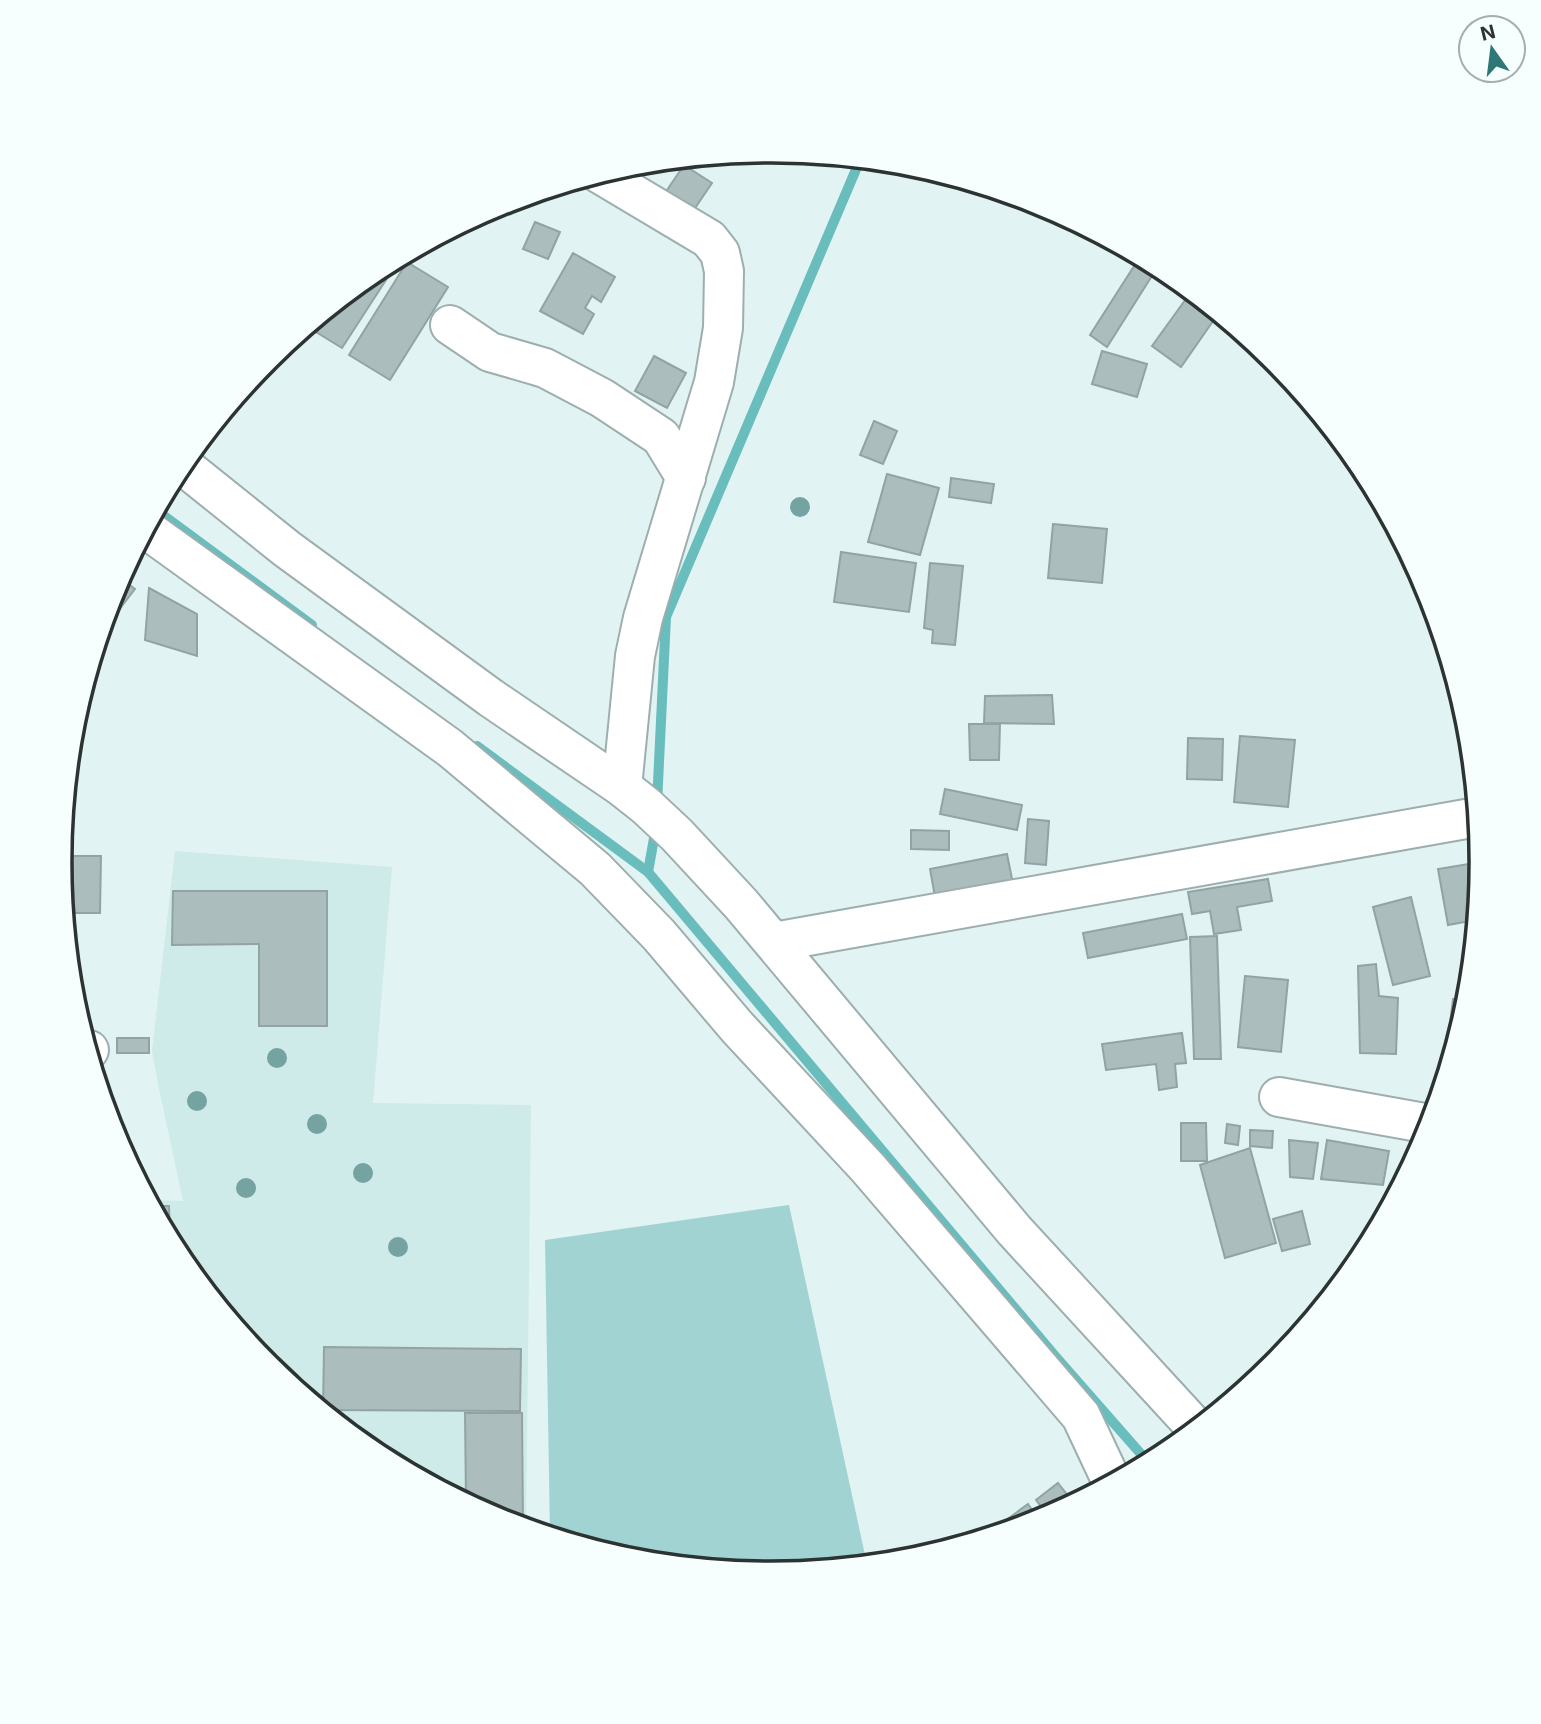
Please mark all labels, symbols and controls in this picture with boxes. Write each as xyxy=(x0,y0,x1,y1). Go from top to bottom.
north arrow xyxy=(1457,14,1527,84)
text: N xyxy=(1478,20,1498,46)

